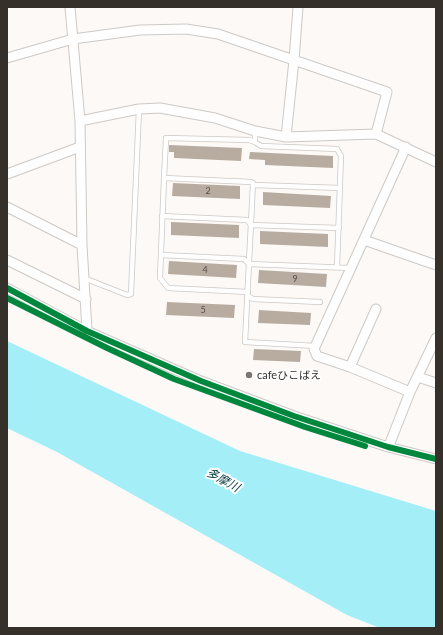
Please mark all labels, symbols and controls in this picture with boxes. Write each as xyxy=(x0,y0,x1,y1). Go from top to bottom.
house number: 2 xyxy=(205,186,211,196)
house number: 4 xyxy=(202,265,208,275)
house number: 9 xyxy=(292,274,298,284)
house number: 5 xyxy=(200,305,206,315)
place label: cafeひこばえ xyxy=(257,368,321,382)
marker: cafeひこばえ xyxy=(244,370,254,380)
water label: 多摩川 xyxy=(204,465,242,495)

